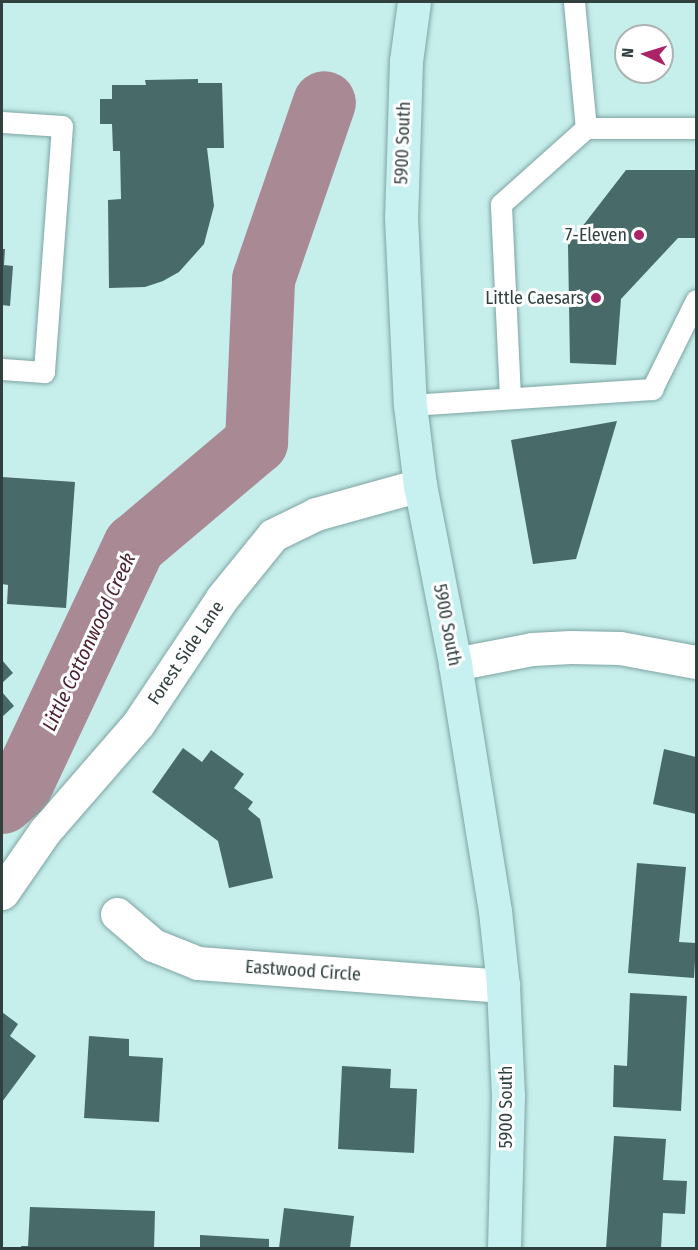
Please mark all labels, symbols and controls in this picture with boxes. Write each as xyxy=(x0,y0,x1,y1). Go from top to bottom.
north arrow xyxy=(614,24,674,84)
text: N xyxy=(618,47,637,58)
street label: 5900 South xyxy=(391,101,415,185)
place label: 7-Eleven xyxy=(565,224,627,246)
marker: 7-Eleven xyxy=(632,228,646,242)
place label: Little Caesars xyxy=(485,287,584,309)
marker: Little Caesars xyxy=(589,291,603,305)
water label: Little Cottonwood Creek xyxy=(37,549,141,735)
street label: 5900 South xyxy=(428,582,466,668)
street label: Forest Side Lane xyxy=(143,597,229,709)
street label: Eastwood Circle xyxy=(244,956,362,986)
street label: 5900 South xyxy=(495,1066,517,1148)

